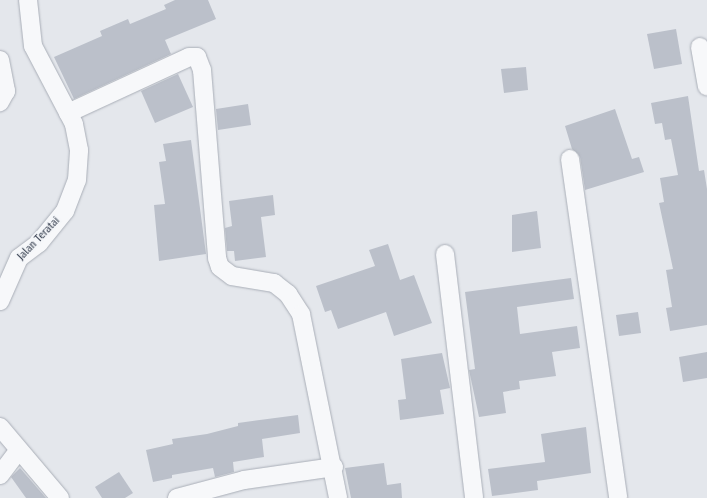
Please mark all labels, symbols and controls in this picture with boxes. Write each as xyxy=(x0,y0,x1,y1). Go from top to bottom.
street label: Jalan Teratai xyxy=(15,214,63,264)

